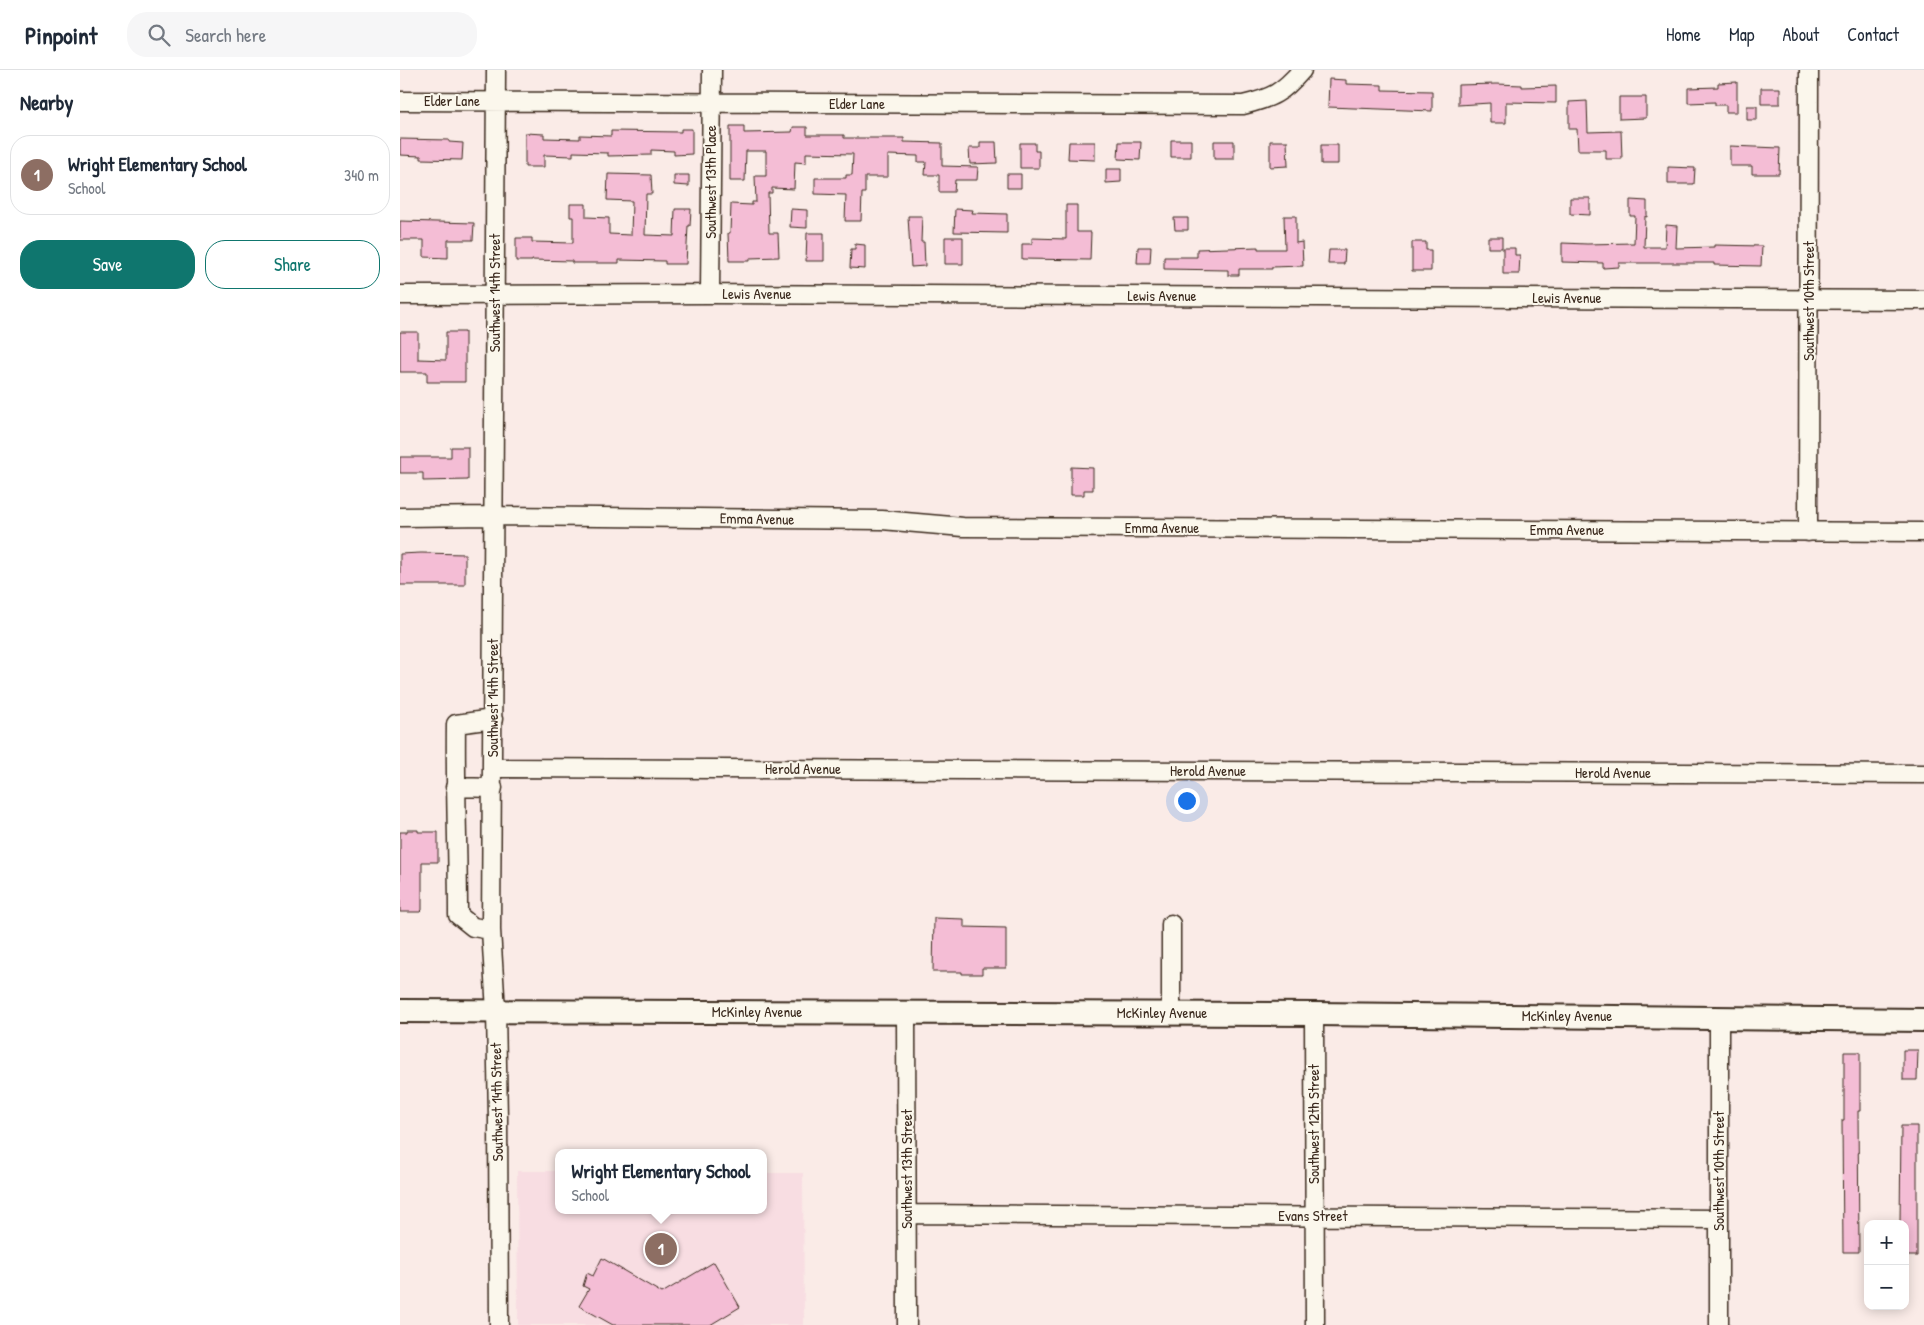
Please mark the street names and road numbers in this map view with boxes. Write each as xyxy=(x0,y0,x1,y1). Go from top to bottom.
street label: Elder Lane xyxy=(424,90,480,111)
street label: Elder Lane xyxy=(829,93,885,114)
street label: Southwest 13th Place xyxy=(700,125,721,239)
street label: Southwest 14th Street xyxy=(484,233,505,352)
street label: Southwest 10th Street xyxy=(1798,240,1819,361)
street label: Lewis Avenue xyxy=(722,283,792,304)
street label: Lewis Avenue xyxy=(1127,285,1197,306)
street label: Lewis Avenue xyxy=(1532,287,1602,308)
street label: Emma Avenue xyxy=(720,507,794,530)
street label: Emma Avenue xyxy=(1125,517,1199,538)
street label: Emma Avenue xyxy=(1530,519,1604,540)
street label: Southwest 14th Street xyxy=(482,638,503,757)
street label: Herold Avenue xyxy=(765,758,841,779)
street label: Herold Avenue xyxy=(1170,760,1246,781)
street label: Herold Avenue xyxy=(1575,762,1651,783)
street label: McKinley Avenue xyxy=(712,1001,802,1022)
street label: McKinley Avenue xyxy=(1117,1002,1207,1023)
street label: McKinley Avenue xyxy=(1522,1005,1612,1026)
street label: Southwest 14th Street xyxy=(485,1042,508,1161)
street label: Southwest 12th Street xyxy=(1303,1063,1324,1184)
street label: Southwest 13th Street xyxy=(896,1108,917,1229)
street label: Southwest 10th Street xyxy=(1708,1110,1729,1231)
street label: Evans Street xyxy=(1278,1205,1349,1226)

